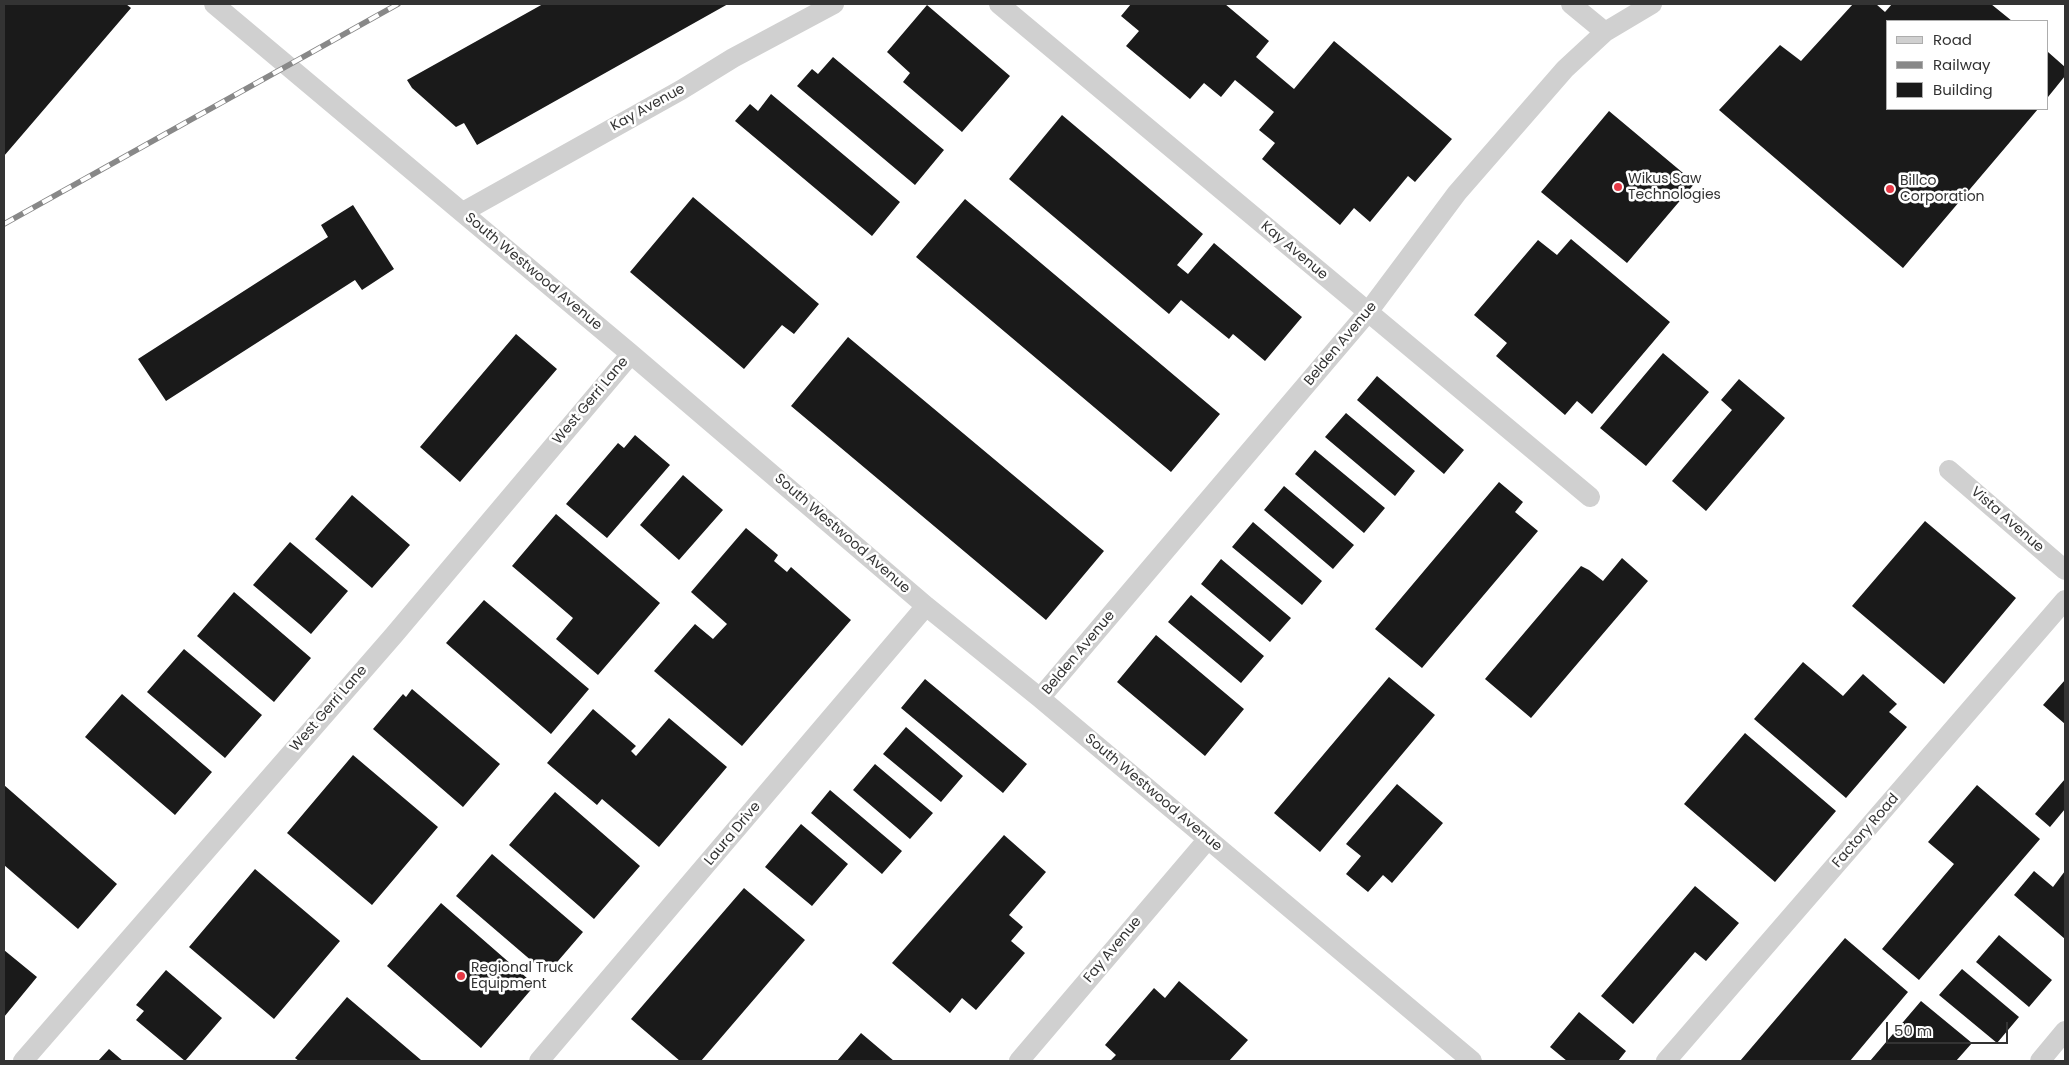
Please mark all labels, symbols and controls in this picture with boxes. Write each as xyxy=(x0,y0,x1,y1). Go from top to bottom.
legend xyxy=(1886,20,2049,110)
text: Road xyxy=(1933,29,1972,50)
text: Railway xyxy=(1933,54,1991,75)
text: Building xyxy=(1933,79,1993,100)
street label: Kay Avenue xyxy=(608,81,688,135)
place label: Wikus Saw Technologies xyxy=(1628,171,1721,203)
place label: Billco Corporation xyxy=(1900,173,1985,206)
marker: Wikus Saw Technologies xyxy=(1612,181,1624,193)
marker: Billco Corporation xyxy=(1884,183,1896,195)
street label: South Westwood Avenue xyxy=(461,210,605,334)
street label: Kay Avenue xyxy=(1257,218,1331,284)
street label: Belden Avenue xyxy=(1301,299,1381,389)
street label: West Gerri Lane xyxy=(550,354,632,448)
street label: South Westwood Avenue xyxy=(771,471,913,597)
street label: Vista Avenue xyxy=(1967,484,2047,556)
street label: Belden Avenue xyxy=(1039,608,1119,698)
street label: West Gerri Lane xyxy=(287,662,371,756)
street label: South Westwood Avenue xyxy=(1081,731,1225,855)
street label: Factory Road xyxy=(1829,791,1903,871)
street label: Laura Drive xyxy=(701,799,765,869)
street label: Fay Avenue xyxy=(1081,914,1145,986)
place label: Regional Truck Equipment xyxy=(471,960,573,992)
marker: Regional Truck Equipment xyxy=(455,970,467,982)
scale bar xyxy=(1889,1012,2012,1044)
text: 50 m xyxy=(1894,1020,1932,1041)

